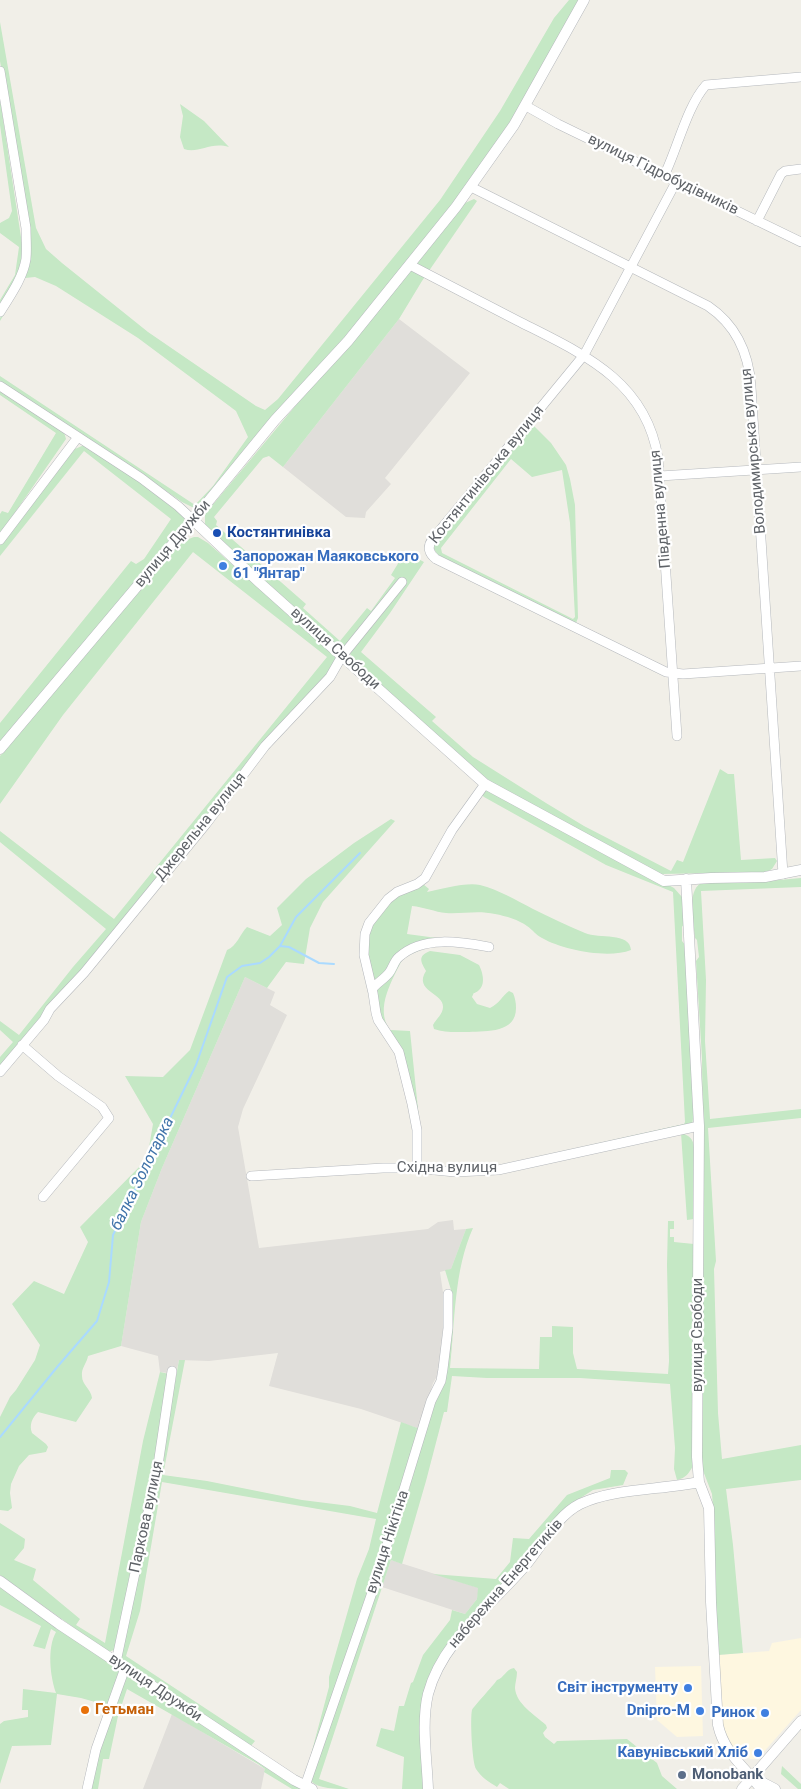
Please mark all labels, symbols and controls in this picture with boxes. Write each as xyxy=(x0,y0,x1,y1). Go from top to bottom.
street label: вулиця Гідробудівників xyxy=(585,131,741,219)
street label: Володимирська вулиця xyxy=(738,367,770,535)
street label: Костянтинівська вулиця xyxy=(426,402,548,548)
street label: Південна вулиця xyxy=(647,449,675,569)
street label: вулиця Дружби xyxy=(131,497,215,591)
place label: Костянтинівка xyxy=(227,524,331,542)
marker: Костянтинівка xyxy=(211,527,223,539)
place label: Запорожан Маяковського 61 "Янтар" xyxy=(233,548,419,583)
marker: Запорожан Маяковського 61 "Янтар" xyxy=(217,560,229,572)
street label: вулиця Свободи xyxy=(286,604,384,694)
street label: Джерельна вулиця xyxy=(152,769,250,885)
water label: балка Золотарка xyxy=(107,1114,179,1234)
street label: Східна вулиця xyxy=(397,1159,497,1177)
street label: вулиця Свободи xyxy=(689,1278,707,1392)
street label: Паркова вулиця xyxy=(126,1459,168,1575)
street label: вулиця Нікітіна xyxy=(363,1488,413,1596)
street label: набережна Енергетиків xyxy=(445,1516,567,1652)
street label: вулиця Дружби xyxy=(105,1650,205,1726)
place label: Світ інструменту xyxy=(557,1679,678,1697)
marker: Світ інструменту xyxy=(682,1682,694,1694)
place label: Гетьман xyxy=(95,1701,154,1719)
place label: Dnipro-M xyxy=(627,1702,690,1720)
marker: Гетьман xyxy=(79,1704,91,1716)
place label: Ринок xyxy=(711,1704,755,1722)
marker: Dnipro-M xyxy=(694,1705,706,1717)
marker: Ринок xyxy=(759,1707,771,1719)
place label: Кавунівський Хліб xyxy=(617,1744,748,1762)
marker: Кавунівський Хліб xyxy=(752,1747,764,1759)
place label: Monobank xyxy=(692,1766,763,1784)
marker: Monobank xyxy=(676,1769,688,1781)

